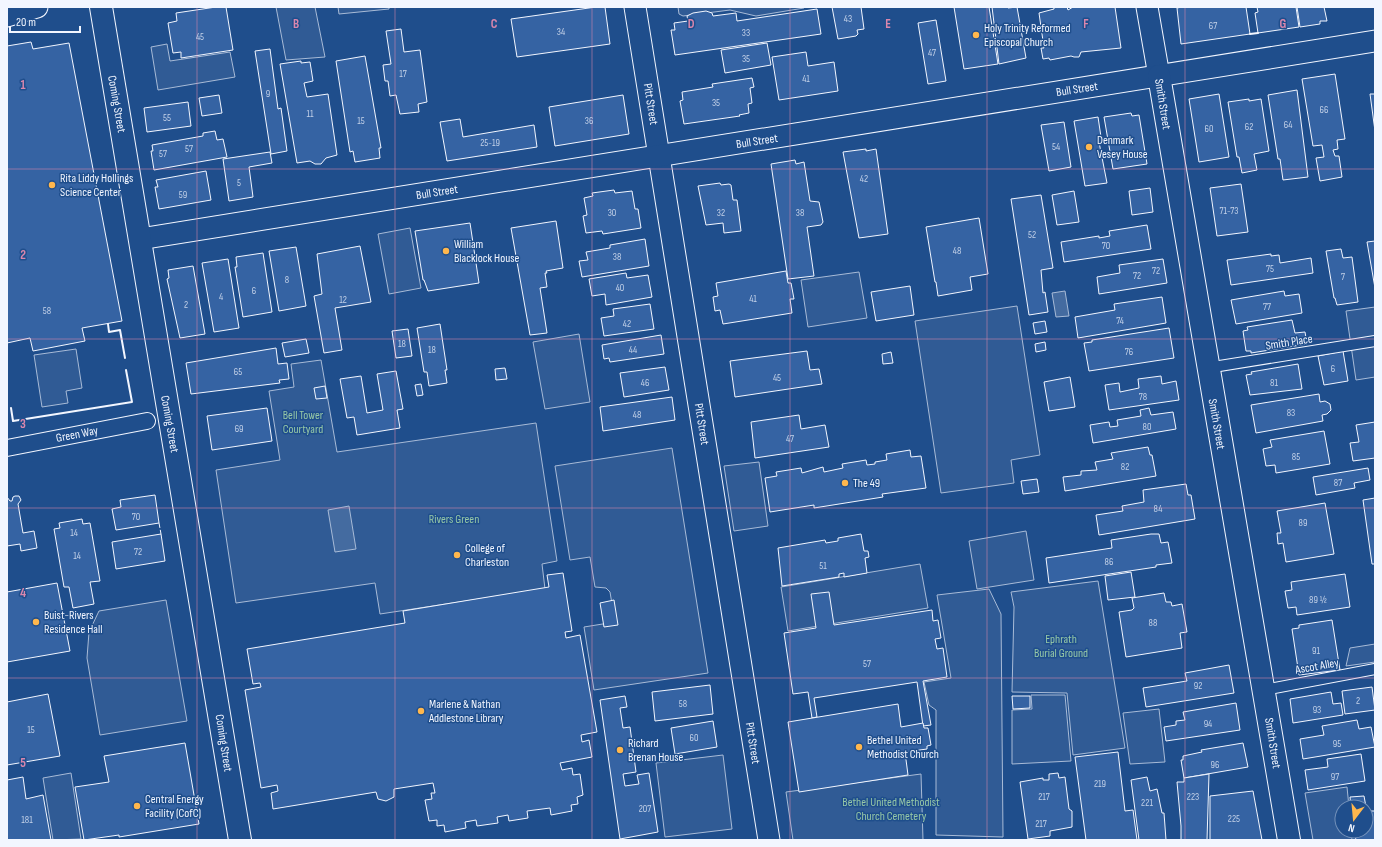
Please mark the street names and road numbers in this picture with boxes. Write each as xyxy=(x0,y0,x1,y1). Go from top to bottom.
street label: Coming Street xyxy=(104,74,129,134)
street label: Smith Street xyxy=(1151,78,1174,131)
street label: Bull Street xyxy=(1055,79,1099,100)
street label: Pitt Street xyxy=(640,82,661,126)
street label: Bull Street xyxy=(735,131,779,152)
street label: Bull Street xyxy=(415,182,459,203)
street label: Smith Place xyxy=(1265,331,1314,354)
street label: Coming Street xyxy=(157,394,182,454)
street label: Smith Street xyxy=(1205,398,1228,451)
street label: Pitt Street xyxy=(691,402,712,446)
street label: Green Way xyxy=(55,423,100,446)
street label: Ascot Alley xyxy=(1293,655,1340,678)
street label: Coming Street xyxy=(212,713,235,773)
street label: Smith Street xyxy=(1261,717,1284,770)
street label: Pitt Street xyxy=(742,721,763,765)

